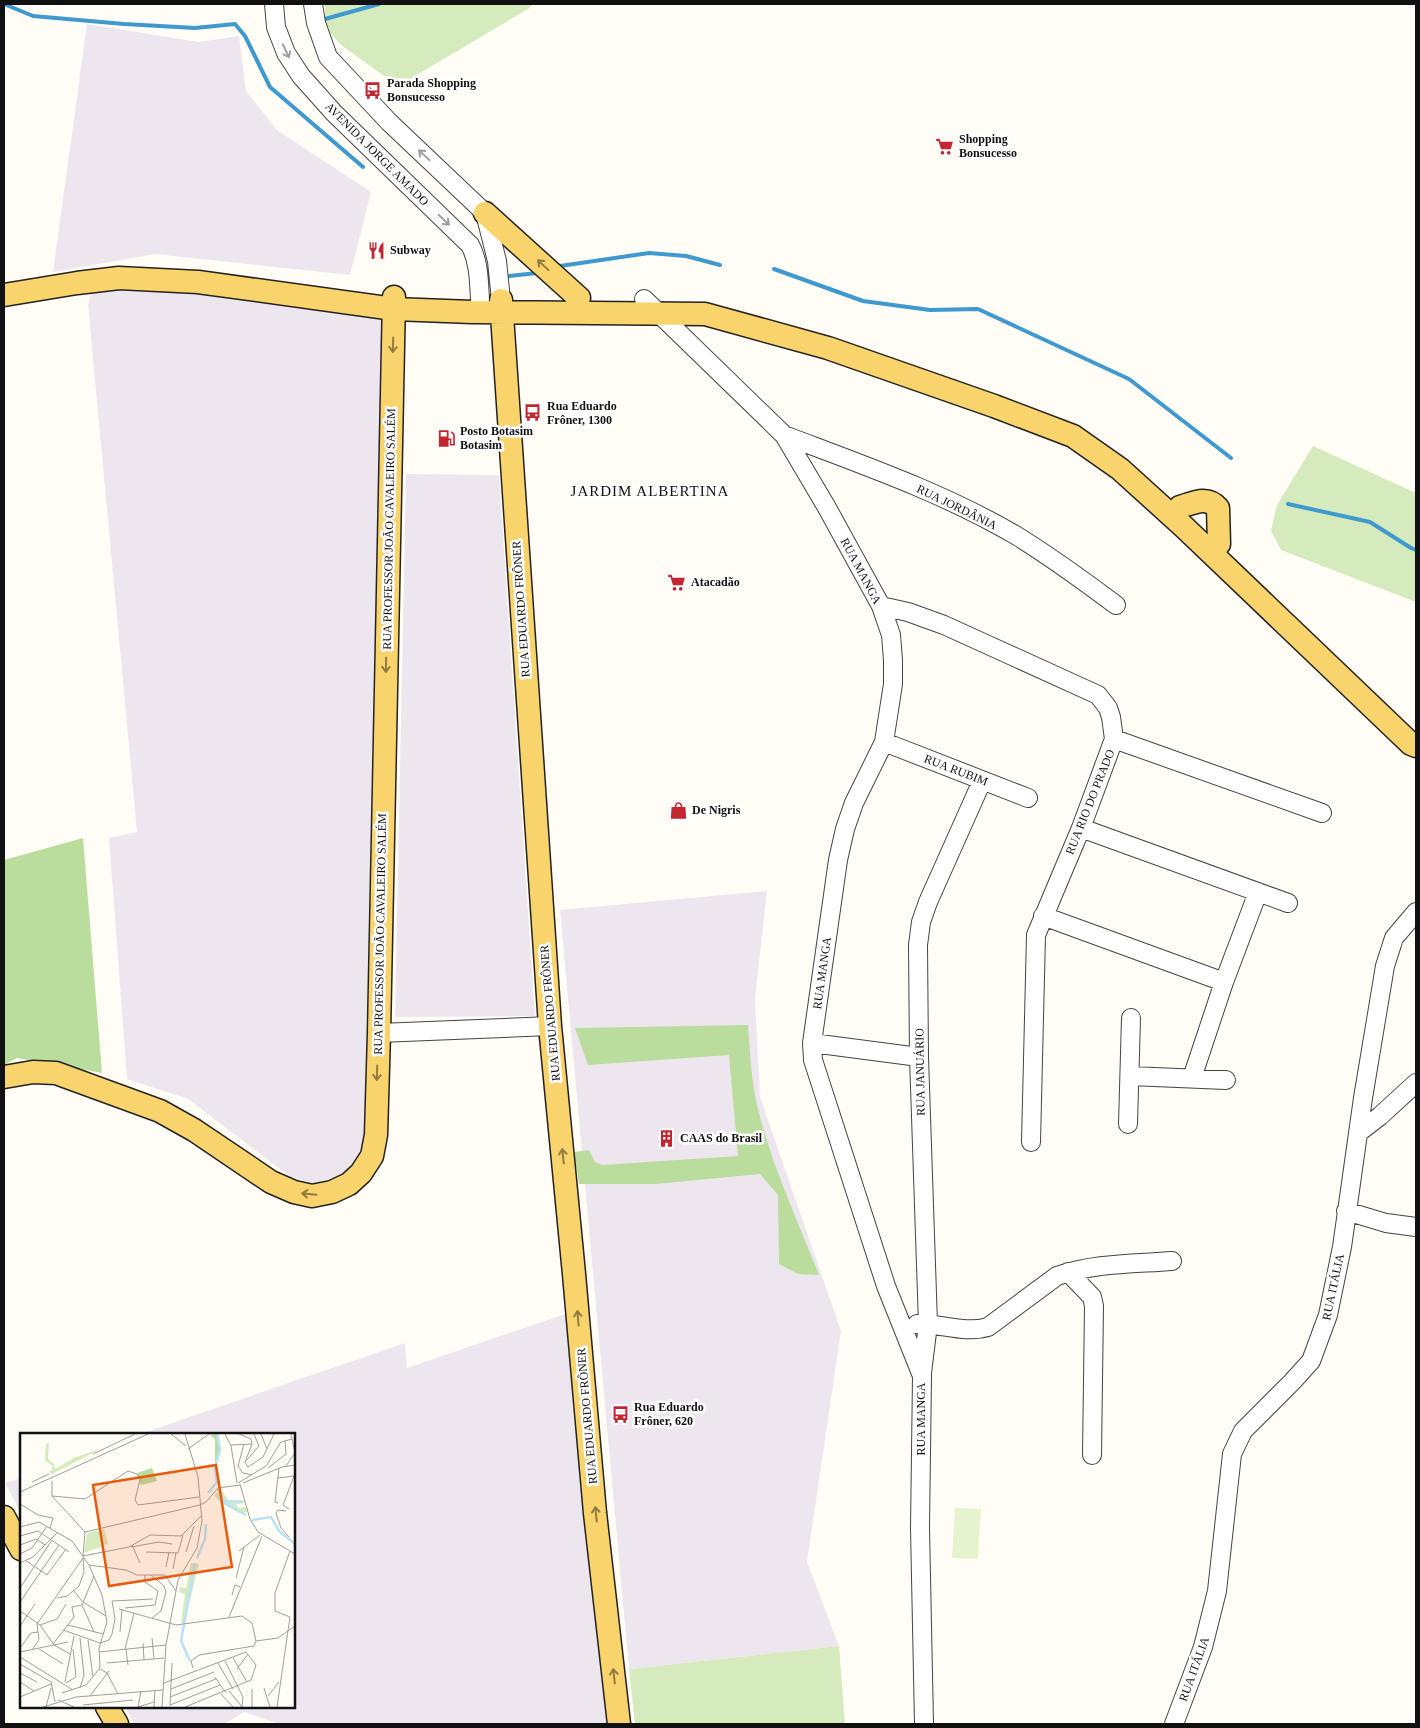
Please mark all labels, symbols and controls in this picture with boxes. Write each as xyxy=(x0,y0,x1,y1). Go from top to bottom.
one-way arrow xyxy=(281,43,291,58)
place label: Parada Shopping Bonsucesso xyxy=(387,76,476,104)
bus stop icon: Parada Shopping Bonsucesso xyxy=(363,80,383,100)
street label: AVENIDA JORGE AMADO xyxy=(322,99,432,209)
place label: Shopping Bonsucesso xyxy=(959,132,1017,160)
supermarket icon: Shopping Bonsucesso xyxy=(935,136,955,156)
one-way arrow xyxy=(418,149,431,161)
one-way arrow xyxy=(437,214,450,226)
restaurant icon: Subway xyxy=(366,240,386,260)
place label: Subway xyxy=(390,243,431,257)
one-way arrow xyxy=(536,260,549,271)
one-way arrow xyxy=(389,337,398,353)
place label: Rua Eduardo Frôner, 1300 xyxy=(547,399,617,427)
bus stop icon: Rua Eduardo Frôner, 1300 xyxy=(523,403,543,423)
street label: RUA PROFESSOR JOÃO CAVALEIRO SALÉM xyxy=(380,408,398,650)
place label: Posto Botasim Botasim xyxy=(460,424,533,452)
fuel station icon: Posto Botasim Botasim xyxy=(436,428,456,448)
street label: RUA JORDÂNIA xyxy=(915,481,1000,533)
district label: JARDIM ALBERTINA xyxy=(571,483,729,499)
street label: RUA MANGA xyxy=(838,535,884,607)
street label: RUA EDUARDO FRÔNER xyxy=(509,540,533,678)
supermarket icon: Atacadão xyxy=(667,572,687,592)
place label: Atacadão xyxy=(691,575,740,589)
one-way arrow xyxy=(381,657,391,673)
street label: RUA RIO DO PRADO xyxy=(1062,747,1118,857)
street label: RUA RUBIM xyxy=(922,751,990,789)
shop icon: De Nigris xyxy=(668,800,688,820)
place label: De Nigris xyxy=(692,803,741,817)
street label: RUA PROFESSOR JOÃO CAVALEIRO SALÉM xyxy=(371,813,389,1055)
street label: RUA MANGA xyxy=(810,936,834,1010)
street label: RUA EDUARDO FRÔNER xyxy=(537,944,563,1082)
street label: RUA JANUÁRIO xyxy=(912,1028,928,1116)
one-way arrow xyxy=(373,1065,382,1081)
building icon: CAAS do Brasil xyxy=(656,1128,676,1148)
place label: CAAS do Brasil xyxy=(680,1131,763,1145)
one-way arrow xyxy=(558,1148,568,1164)
one-way arrow xyxy=(301,1189,317,1199)
street label: RUA ITÁLIA xyxy=(1319,1252,1347,1322)
one-way arrow xyxy=(573,1310,583,1326)
street label: RUA EDUARDO FRÔNER xyxy=(574,1347,600,1485)
street label: RUA MANGA xyxy=(914,1382,928,1456)
place label: Rua Eduardo Frôner, 620 xyxy=(634,1400,704,1428)
bus stop icon: Rua Eduardo Frôner, 620 xyxy=(610,1404,630,1424)
inset map xyxy=(20,1433,295,1708)
one-way arrow xyxy=(591,1507,600,1523)
street label: RUA ITÁLIA xyxy=(1176,1635,1212,1703)
one-way arrow xyxy=(609,1668,619,1684)

